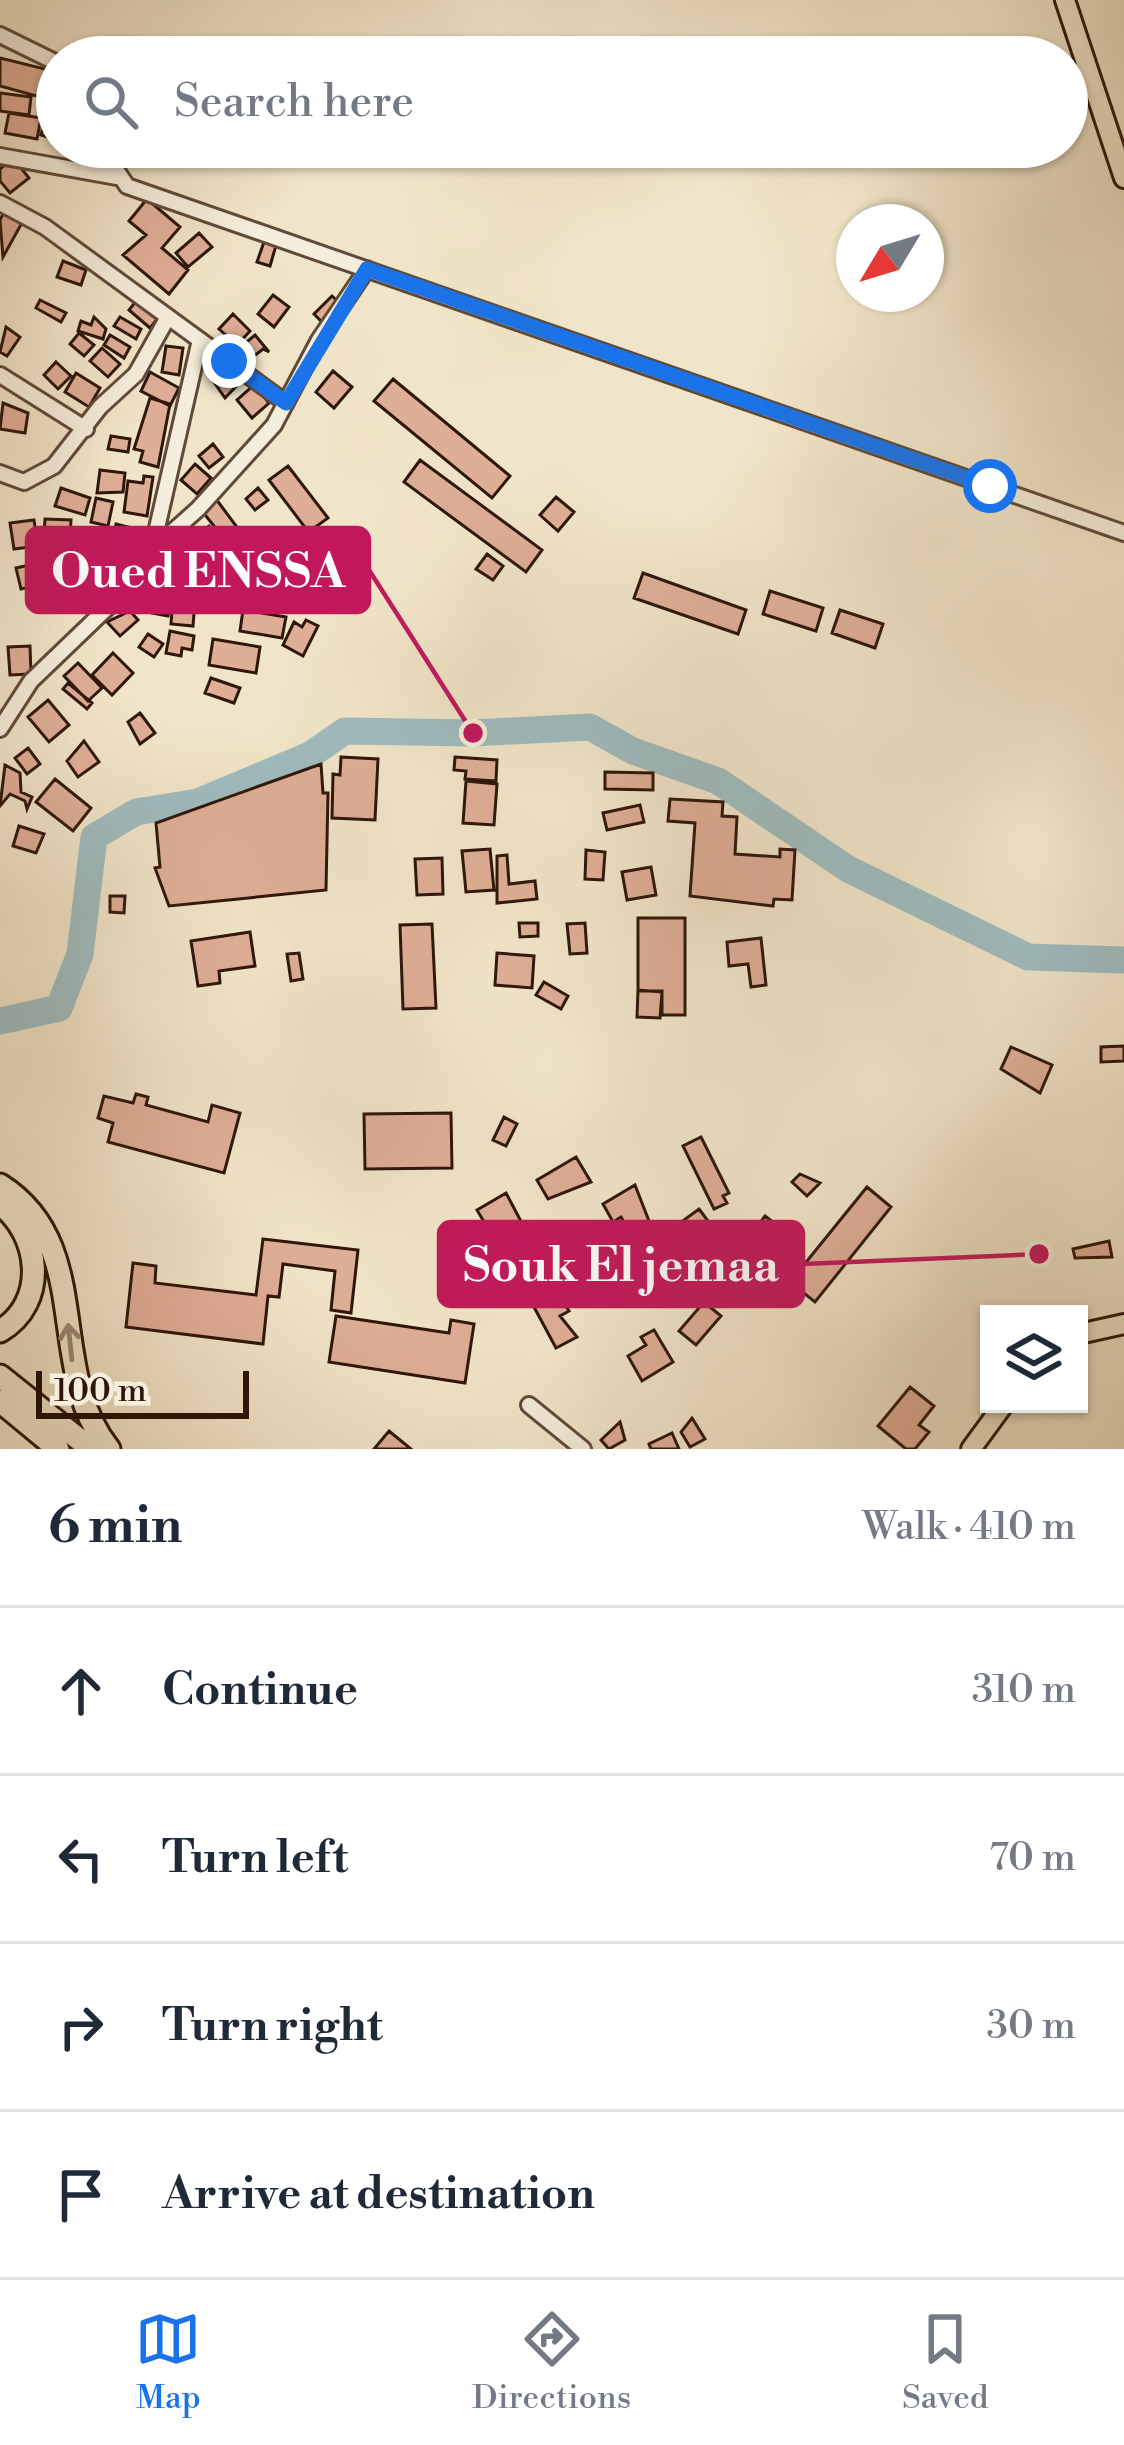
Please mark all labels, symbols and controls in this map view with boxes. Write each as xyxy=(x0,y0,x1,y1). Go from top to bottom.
search box xyxy=(36,36,1088,168)
icon: search xyxy=(78,69,144,135)
text: Search here xyxy=(174,74,414,131)
north arrow xyxy=(836,204,944,312)
route end xyxy=(202,334,256,388)
route start xyxy=(963,459,1017,513)
callout: Oued ENSSA xyxy=(27,528,369,612)
text: Oued ENSSA xyxy=(51,543,347,603)
callout: Souk El jemaa xyxy=(439,1222,803,1306)
text: Souk El jemaa xyxy=(463,1237,780,1297)
map controls xyxy=(980,1305,1088,1413)
button: layers xyxy=(980,1305,1088,1413)
one-way arrow xyxy=(58,1323,81,1362)
scale bar xyxy=(36,1365,249,1418)
text: 100 m xyxy=(54,1371,147,1412)
text: 6 min xyxy=(48,1495,182,1559)
text: Walk · 410 m xyxy=(862,1503,1076,1552)
icon: ahead xyxy=(48,1658,114,1724)
text: Continue xyxy=(162,1662,358,1719)
text: 310 m xyxy=(972,1666,1076,1715)
icon: left xyxy=(48,1826,114,1892)
text: Turn left xyxy=(162,1830,348,1887)
text: 70 m xyxy=(989,1834,1076,1883)
icon: right xyxy=(48,1994,114,2060)
text: Turn right xyxy=(162,1998,383,2055)
text: 30 m xyxy=(986,2002,1076,2051)
icon: arrive xyxy=(48,2162,114,2228)
text: Arrive at destination xyxy=(162,2166,595,2223)
tab: Map xyxy=(135,2306,201,2419)
tab: Directions xyxy=(472,2306,631,2419)
tab: Saved xyxy=(902,2306,989,2419)

